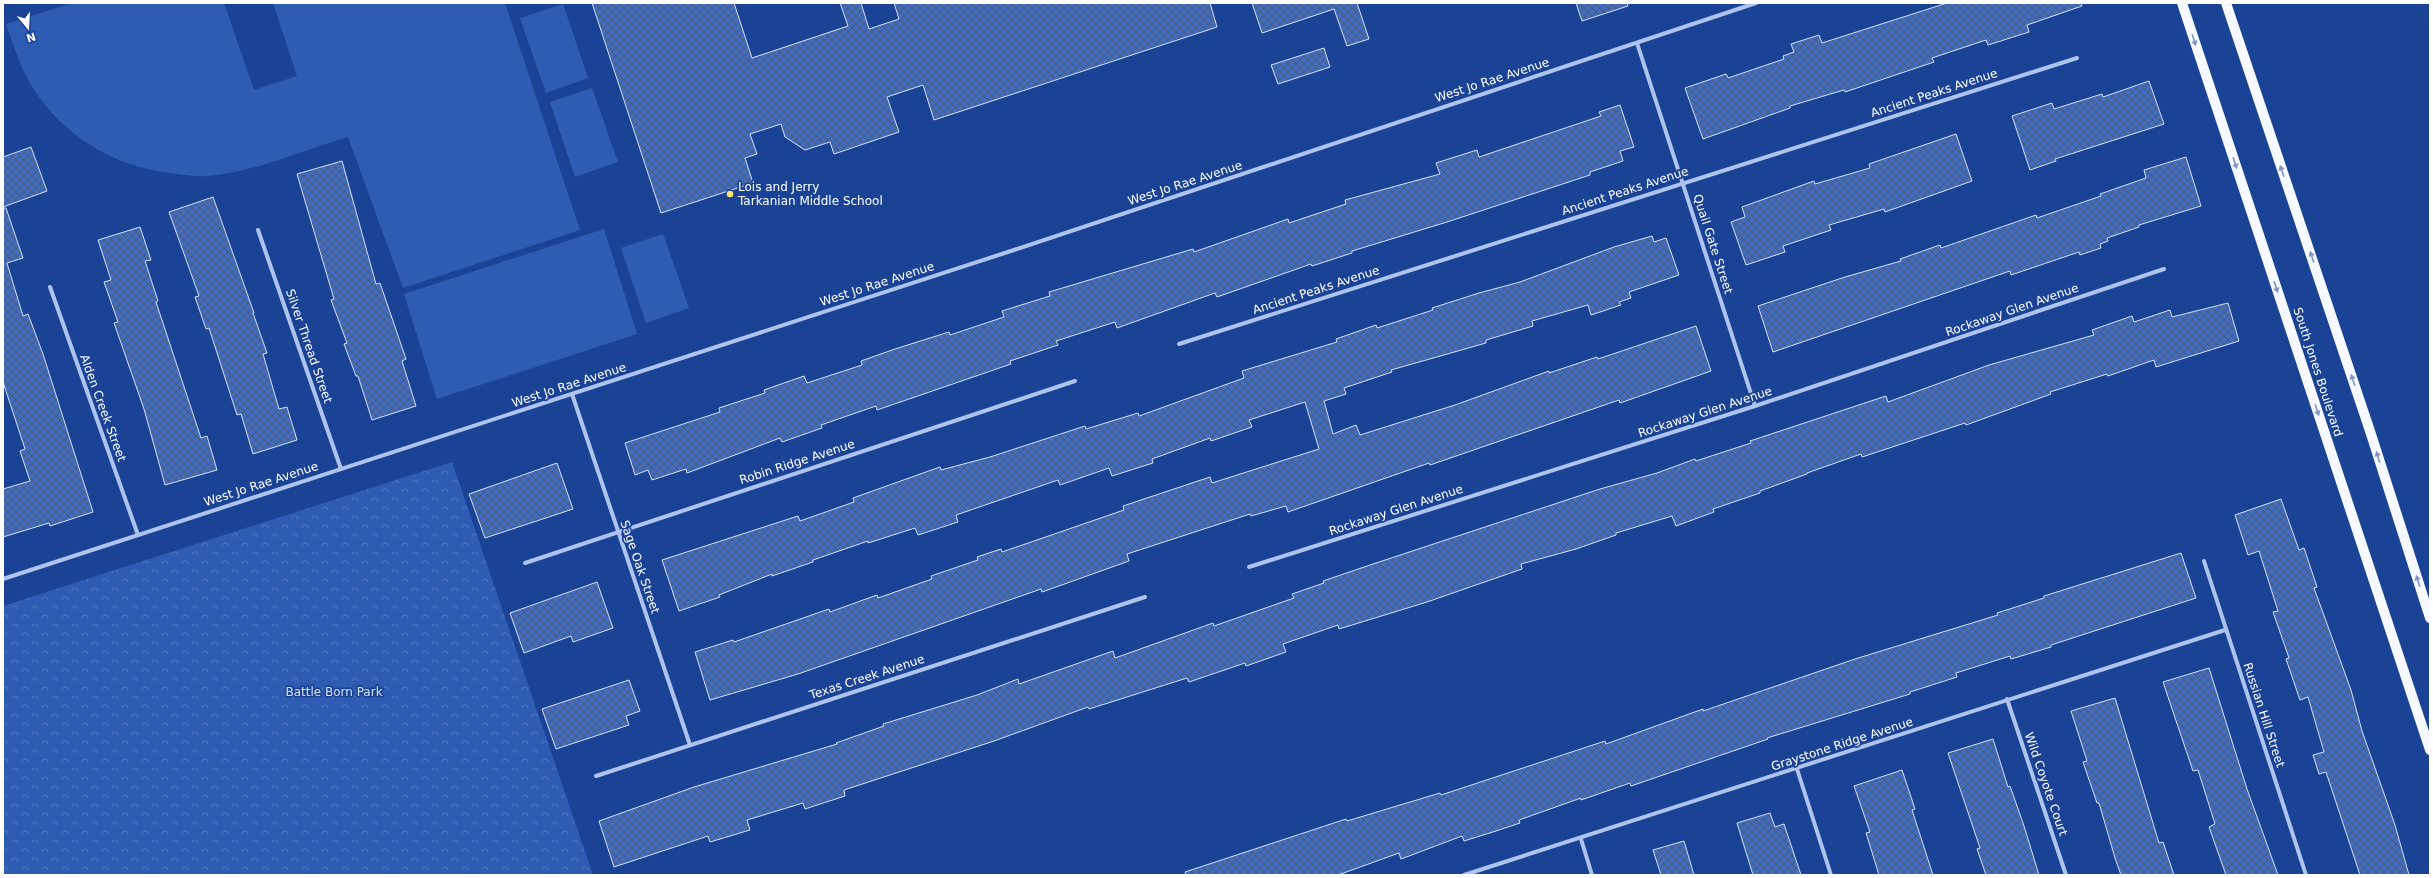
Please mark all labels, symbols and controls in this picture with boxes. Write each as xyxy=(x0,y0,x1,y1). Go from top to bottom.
north arrow xyxy=(8,8,48,48)
text: N xyxy=(25,29,37,45)
one-way arrow xyxy=(2191,34,2197,46)
street label: West Jo Rae Avenue xyxy=(1433,55,1551,105)
street label: Ancient Peaks Avenue xyxy=(1869,66,1999,120)
street label: West Jo Rae Avenue xyxy=(1126,158,1244,208)
one-way arrow xyxy=(2232,158,2238,170)
street label: Ancient Peaks Avenue xyxy=(1560,164,1690,218)
one-way arrow xyxy=(2279,164,2285,176)
place label: Lois and Jerry Tarkanian Middle School xyxy=(737,180,883,208)
marker: Lois and Jerry Tarkanian Middle School xyxy=(725,189,735,199)
street label: Quail Gate Street xyxy=(1690,192,1736,296)
one-way arrow xyxy=(2309,251,2315,263)
street label: West Jo Rae Avenue xyxy=(818,259,936,309)
street label: Ancient Peaks Avenue xyxy=(1251,263,1381,317)
street label: Rockaway Glen Avenue xyxy=(1944,281,2080,339)
one-way arrow xyxy=(2273,281,2279,293)
street label: Silver Thread Street xyxy=(283,287,335,405)
street label: South Jones Boulevard xyxy=(2290,305,2346,439)
street label: Alden Creek Street xyxy=(77,353,129,464)
street label: West Jo Rae Avenue xyxy=(510,360,628,410)
one-way arrow xyxy=(2350,374,2356,386)
street label: Rockaway Glen Avenue xyxy=(1636,384,1774,440)
one-way arrow xyxy=(2314,404,2320,416)
street label: Robin Ridge Avenue xyxy=(738,437,856,487)
one-way arrow xyxy=(2375,451,2381,463)
street label: West Jo Rae Avenue xyxy=(202,459,320,509)
street label: Rockaway Glen Avenue xyxy=(1327,482,1465,538)
street label: Sage Oak Street xyxy=(617,518,663,616)
one-way arrow xyxy=(2415,575,2421,587)
street label: Texas Creek Avenue xyxy=(807,652,926,703)
street label: Russian Hill Street xyxy=(2240,661,2288,769)
park label: Battle Born Park xyxy=(285,685,383,699)
street label: Graystone Ridge Avenue xyxy=(1769,714,1915,774)
street label: Wild Coyote Court xyxy=(2022,730,2070,838)

